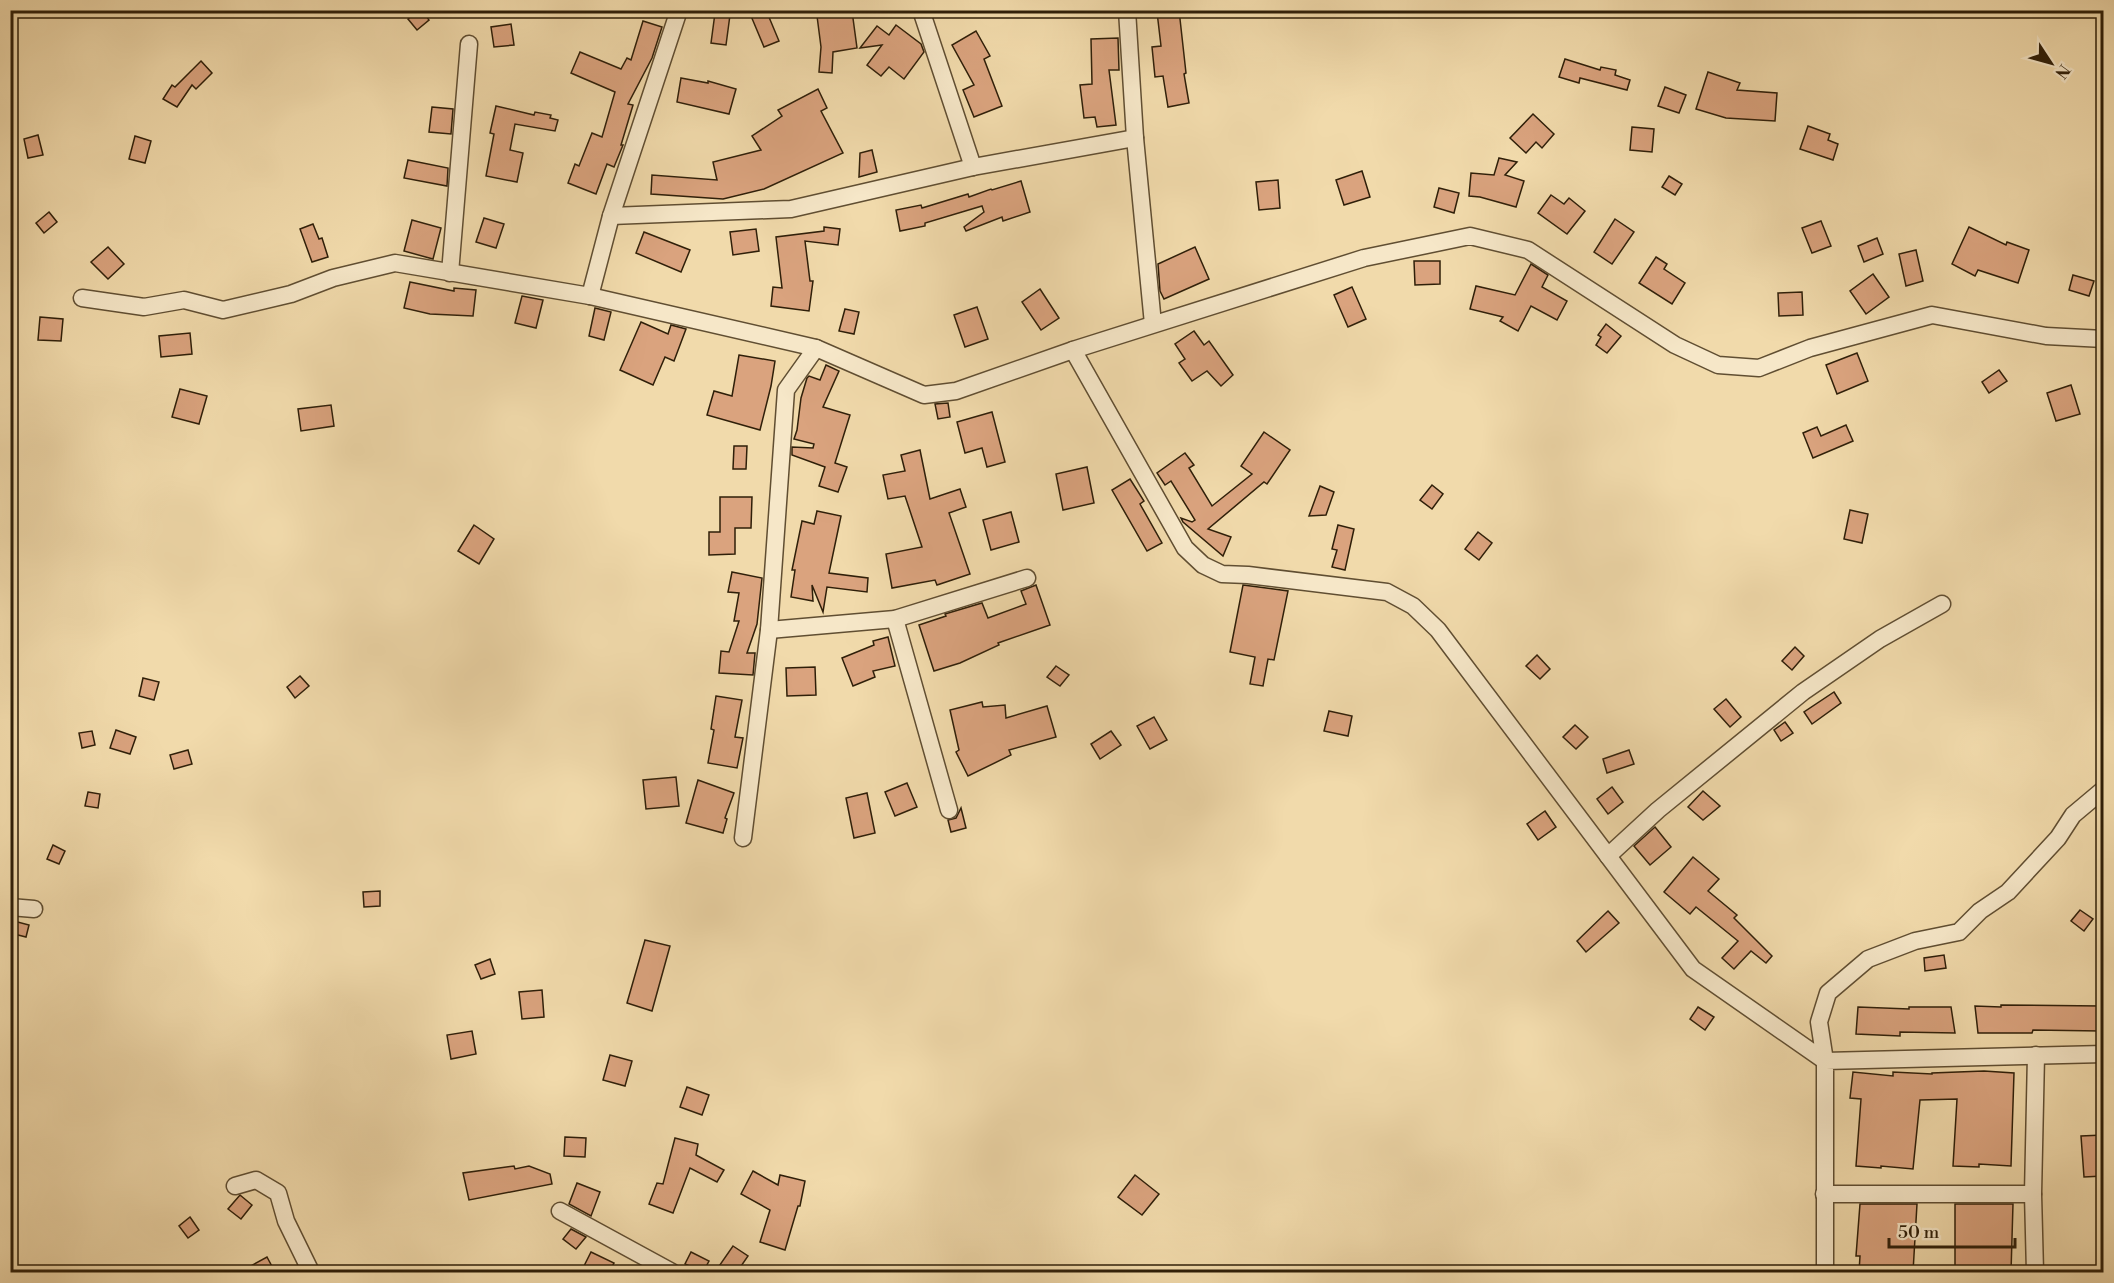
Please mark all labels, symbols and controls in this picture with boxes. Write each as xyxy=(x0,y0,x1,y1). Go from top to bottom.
north arrow xyxy=(2021,33,2081,93)
text: N xyxy=(2050,60,2074,83)
scale bar xyxy=(1889,1211,2015,1249)
text: 50 m xyxy=(1898,1221,1940,1244)

